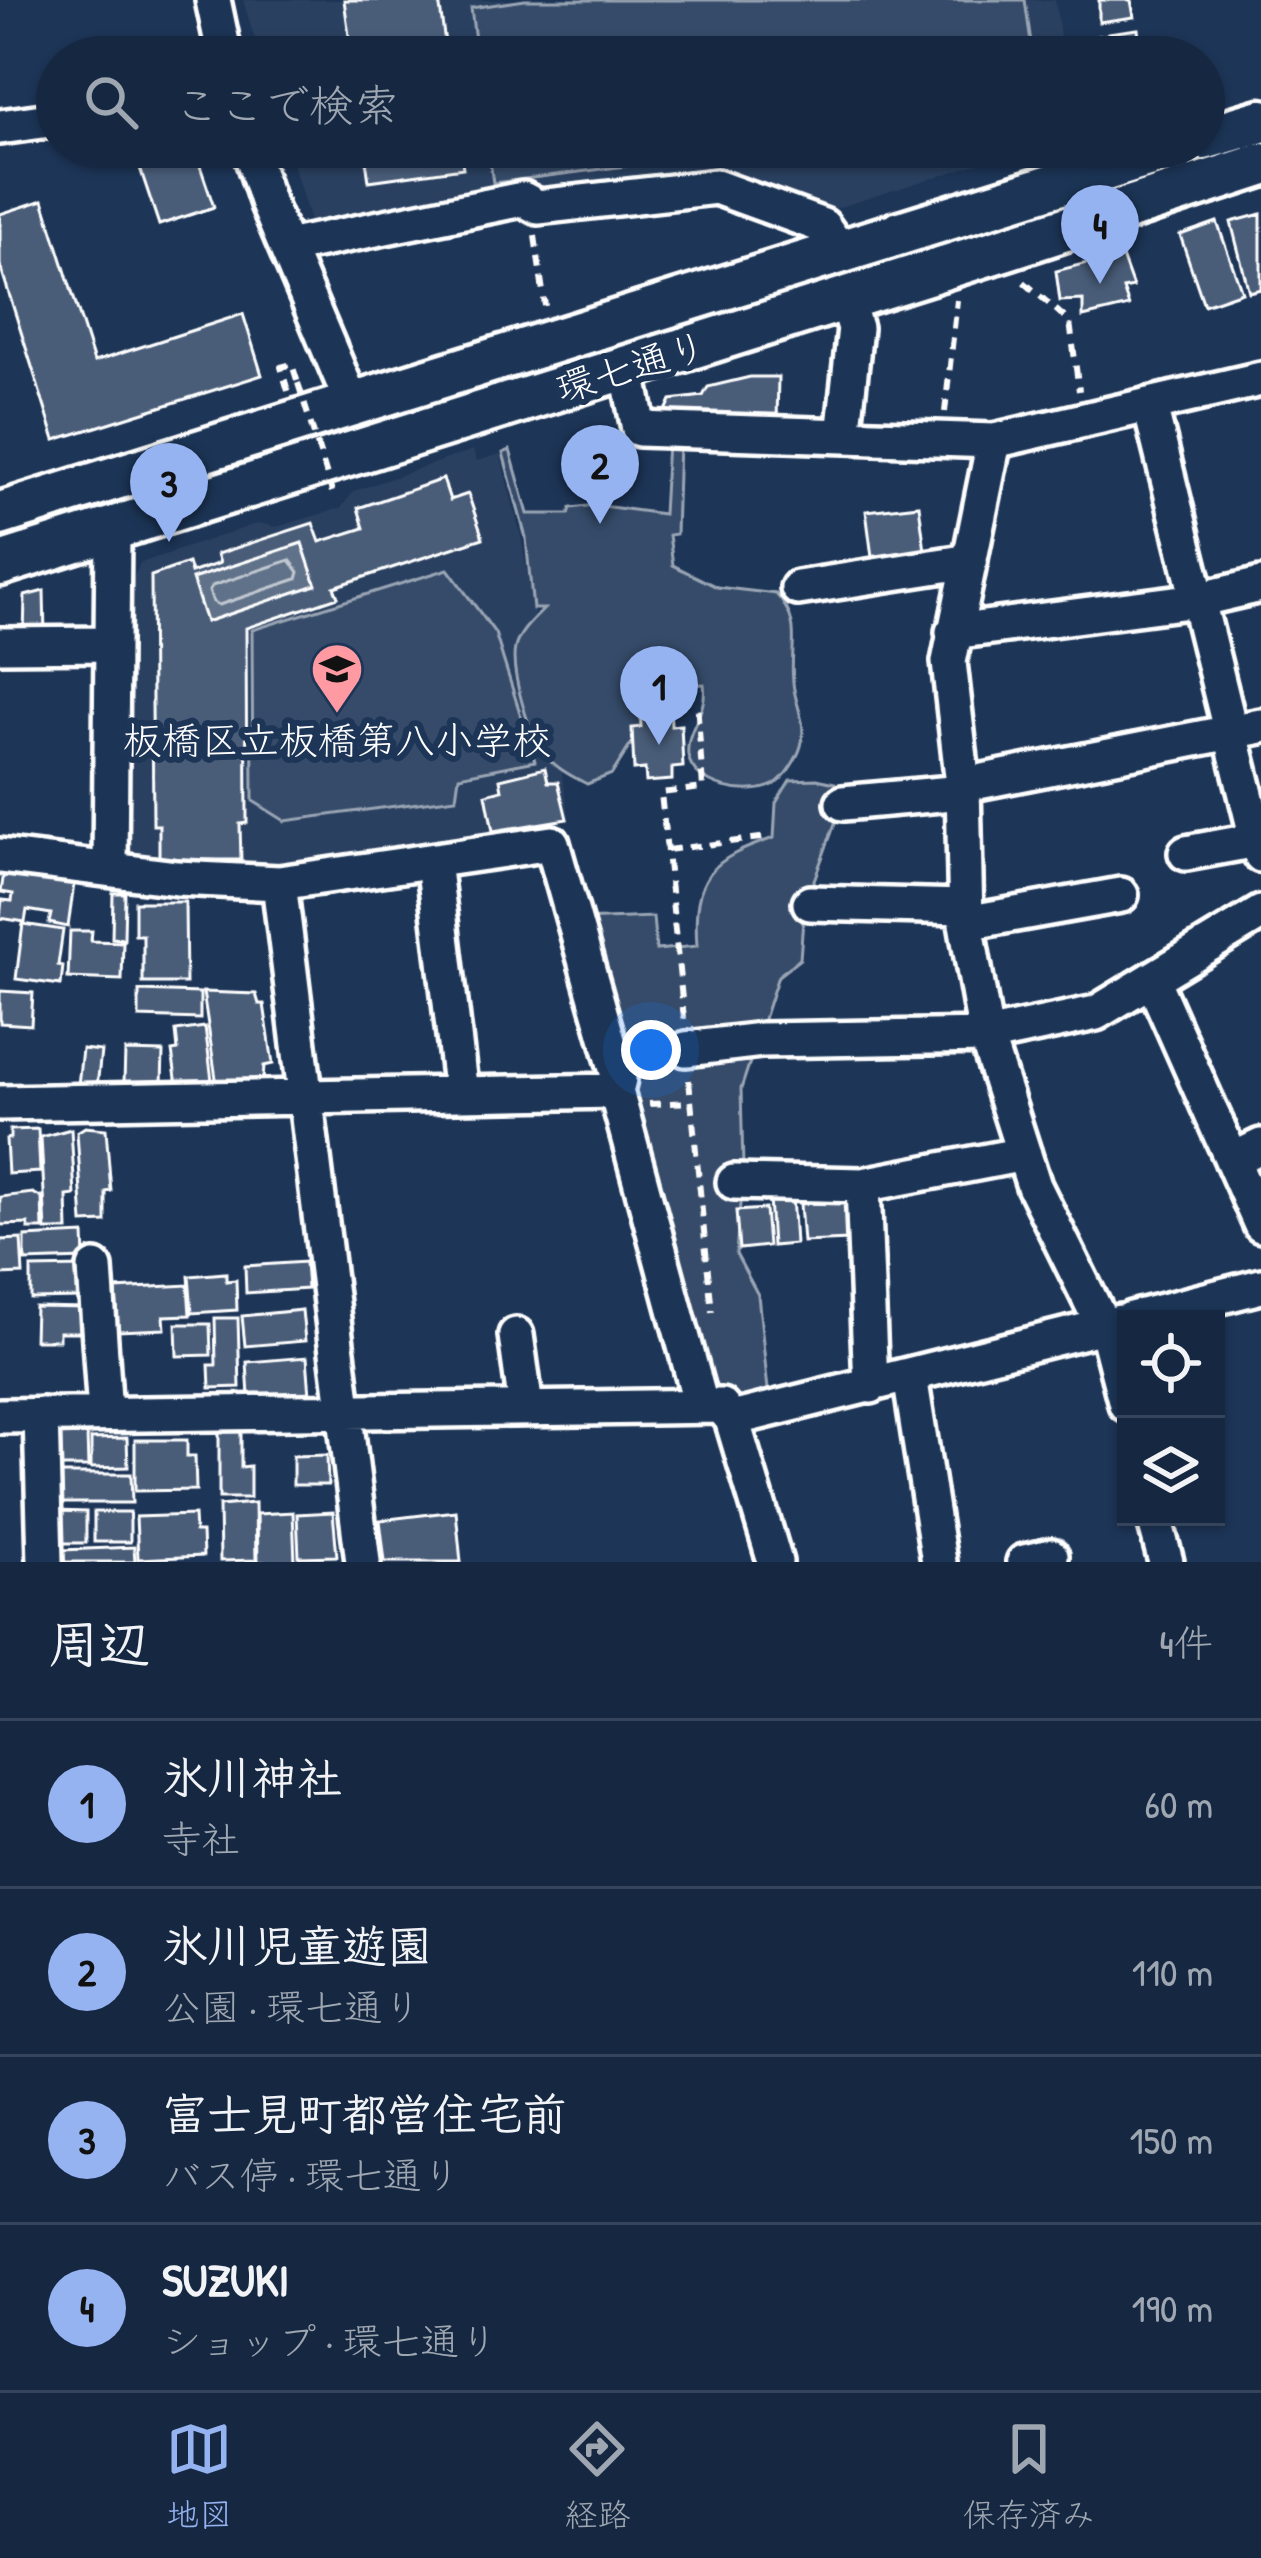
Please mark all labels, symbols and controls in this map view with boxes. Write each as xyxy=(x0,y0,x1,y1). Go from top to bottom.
search box xyxy=(36,36,1225,168)
icon: search xyxy=(78,69,144,135)
text: ここで検索 xyxy=(174,74,399,135)
pin: 4 xyxy=(1061,185,1139,284)
street label: 環七通り xyxy=(549,318,713,414)
pin: 2 xyxy=(561,425,639,524)
pin: 3 xyxy=(130,443,208,542)
school or university icon: 板橋区立板橋第八小学校 xyxy=(309,641,365,715)
pin: 1 xyxy=(620,646,698,745)
place label: 板橋区立板橋第八小学校 xyxy=(122,713,552,766)
your location xyxy=(621,1020,681,1080)
map controls xyxy=(1117,1310,1225,1526)
button: locate xyxy=(1117,1310,1225,1418)
button: layers xyxy=(1117,1418,1225,1526)
text: 周辺 xyxy=(48,1609,150,1678)
text: 4件 xyxy=(1159,1616,1213,1669)
text: 氷川神社 xyxy=(162,1747,342,1808)
text: 1 xyxy=(80,1777,94,1830)
text: 60 m xyxy=(1144,1777,1213,1830)
text: 寺社 xyxy=(162,1812,240,1865)
text: 氷川児童遊園 xyxy=(162,1915,432,1976)
text: 2 xyxy=(78,1945,96,1998)
text: 110 m xyxy=(1132,1945,1213,1998)
text: 公園 · 環七通り xyxy=(162,1980,422,2033)
text: 富士見町都営住宅前 xyxy=(162,2083,567,2144)
text: 3 xyxy=(78,2113,96,2166)
text: 150 m xyxy=(1129,2113,1213,2166)
text: バス停 · 環七通り xyxy=(162,2148,461,2201)
text: SUZUKI xyxy=(162,2249,289,2310)
text: 4 xyxy=(80,2281,94,2334)
text: 190 m xyxy=(1132,2281,1213,2334)
text: ショップ · 環七通り xyxy=(162,2314,498,2367)
tab: 地図 xyxy=(166,2416,232,2536)
tab: 経路 xyxy=(564,2416,630,2536)
tab: 保存済み xyxy=(963,2416,1095,2536)

